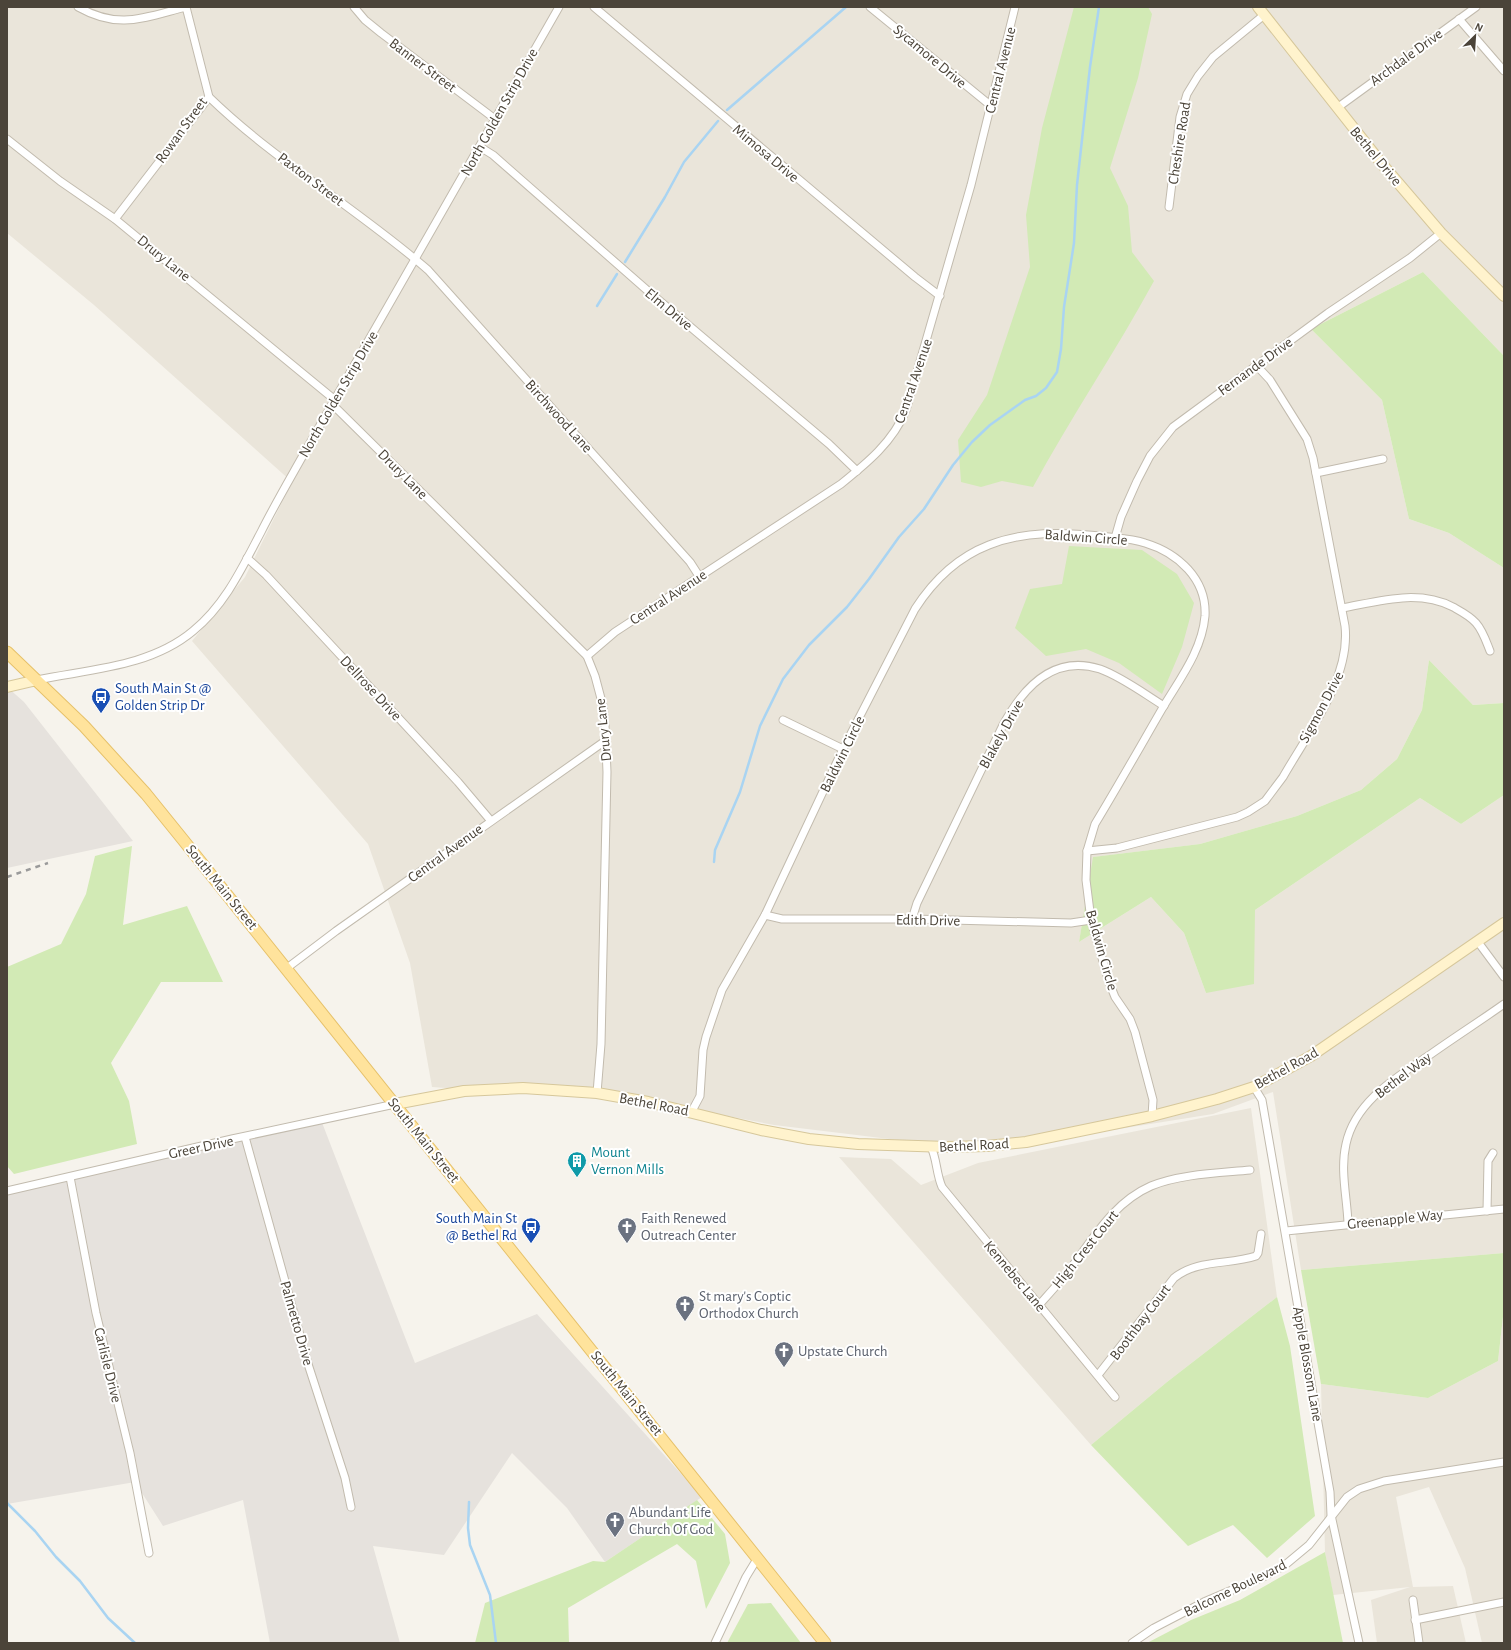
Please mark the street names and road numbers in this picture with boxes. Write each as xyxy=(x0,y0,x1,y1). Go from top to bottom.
street label: Sycamore Drive xyxy=(890,22,969,91)
street label: Central Avenue xyxy=(983,25,1018,115)
street label: Archdale Drive xyxy=(1367,26,1446,89)
street label: Banner Street xyxy=(386,35,459,96)
street label: North Golden Strip Drive xyxy=(458,46,541,179)
street label: Rowan Street xyxy=(153,95,210,166)
street label: Cheshire Road xyxy=(1166,100,1193,186)
street label: Mimosa Drive xyxy=(730,122,802,185)
street label: Bethel Drive xyxy=(1347,124,1404,189)
street label: Paxton Street xyxy=(275,150,347,209)
street label: Drury Lane xyxy=(134,233,193,284)
street label: Elm Drive xyxy=(642,285,695,333)
street label: North Golden Strip Drive xyxy=(296,328,381,460)
street label: Fernande Drive xyxy=(1215,334,1296,398)
street label: Central Avenue xyxy=(892,337,935,425)
street label: Birchwood Lane xyxy=(522,377,595,456)
street label: Drury Lane xyxy=(375,447,430,502)
street label: Baldwin Circle xyxy=(1044,527,1128,548)
street label: Central Avenue xyxy=(627,567,710,628)
street label: Dellrose Drive xyxy=(337,653,404,724)
street label: Sigmon Drive xyxy=(1296,669,1347,745)
street label: Drury Lane xyxy=(593,697,614,762)
street label: Blakely Drive xyxy=(976,697,1026,771)
street label: Baldwin Circle xyxy=(818,714,867,795)
street label: Central Avenue xyxy=(405,821,486,885)
street label: South Main Street xyxy=(183,842,260,933)
street label: Baldwin Circle xyxy=(1083,908,1120,992)
street label: Edith Drive xyxy=(896,912,960,929)
street label: Bethel Road xyxy=(1252,1045,1321,1092)
street label: Bethel Way xyxy=(1372,1049,1435,1101)
street label: Bethel Road xyxy=(618,1090,690,1119)
street label: South Main Street xyxy=(385,1095,462,1186)
street label: Greer Drive xyxy=(167,1133,235,1162)
street label: Bethel Road xyxy=(939,1136,1010,1155)
street label: High Crest Court xyxy=(1050,1207,1121,1291)
street label: Greenapple Way xyxy=(1346,1207,1444,1232)
street label: Kennebec Lane xyxy=(981,1238,1049,1315)
street label: Palmetto Drive xyxy=(277,1279,316,1367)
street label: Boothbay Court xyxy=(1107,1281,1174,1363)
street label: Apple Blossom Lane xyxy=(1290,1306,1325,1423)
street label: Carlisle Drive xyxy=(91,1326,124,1404)
street label: South Main Street xyxy=(588,1348,665,1439)
street label: Balcome Boulevard xyxy=(1182,1557,1289,1620)

